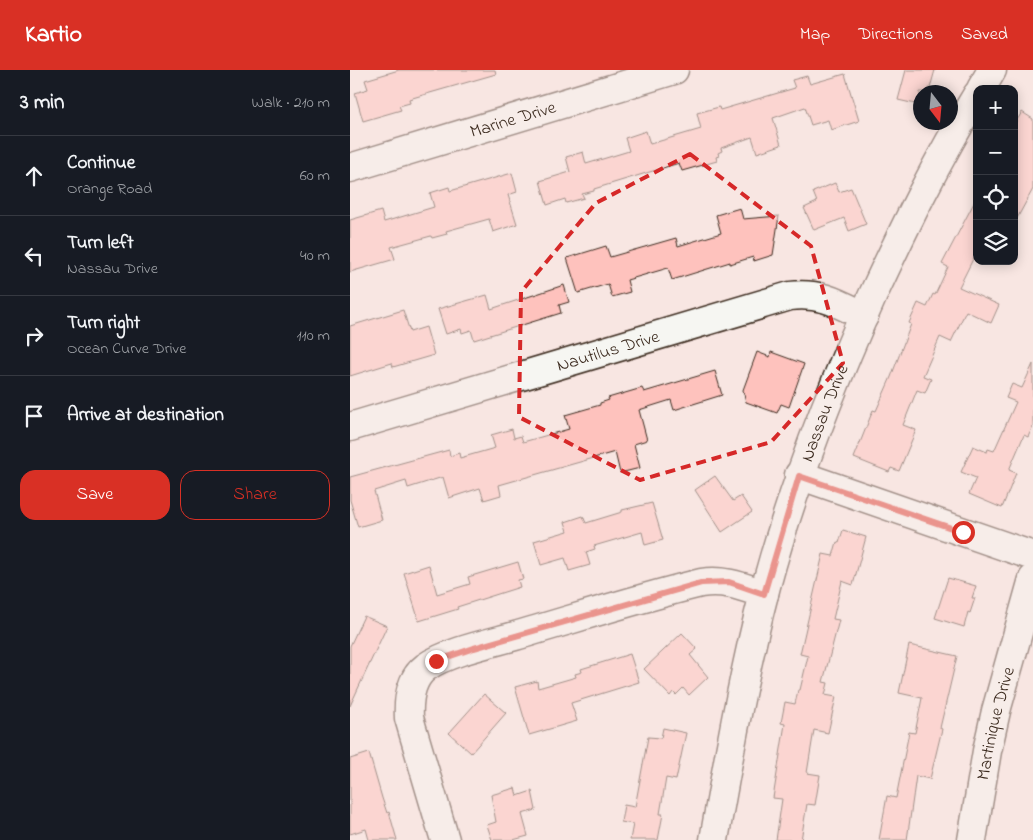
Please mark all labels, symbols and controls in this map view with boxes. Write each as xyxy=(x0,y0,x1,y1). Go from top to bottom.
text: Kartio xyxy=(25,18,82,53)
text: Map xyxy=(800,22,830,48)
text: Directions xyxy=(858,22,933,48)
text: Saved xyxy=(961,22,1008,48)
north arrow xyxy=(913,85,958,130)
map controls xyxy=(973,85,1018,265)
button: + xyxy=(973,85,1018,130)
text: 3 min xyxy=(20,88,64,118)
text: Walk · 210 m xyxy=(251,91,330,115)
street label: Marine Drive xyxy=(467,95,560,146)
button: − xyxy=(973,130,1018,175)
text: Continue xyxy=(67,150,135,177)
icon: ahead xyxy=(20,162,48,190)
text: 60 m xyxy=(300,164,330,188)
button: locate xyxy=(973,175,1018,220)
text: Orange Road xyxy=(67,177,152,201)
button: layers xyxy=(973,220,1018,265)
text: Turn left xyxy=(67,230,134,257)
icon: left xyxy=(20,242,48,270)
text: 40 m xyxy=(300,244,330,268)
text: Nassau Drive xyxy=(67,257,158,281)
text: Turn right xyxy=(67,310,140,337)
icon: right xyxy=(20,322,48,350)
text: 110 m xyxy=(296,324,330,348)
street label: Nautilus Drive xyxy=(554,324,664,380)
text: Ocean Curve Drive xyxy=(67,337,186,361)
street label: Nassau Drive xyxy=(795,360,857,466)
icon: arrive xyxy=(20,402,48,430)
text: Arrive at destination xyxy=(67,402,224,429)
button: Save xyxy=(20,470,170,520)
button: Share xyxy=(180,470,330,520)
route start xyxy=(952,521,975,544)
route end xyxy=(425,650,448,673)
street label: Martinique Drive xyxy=(971,663,1023,782)

